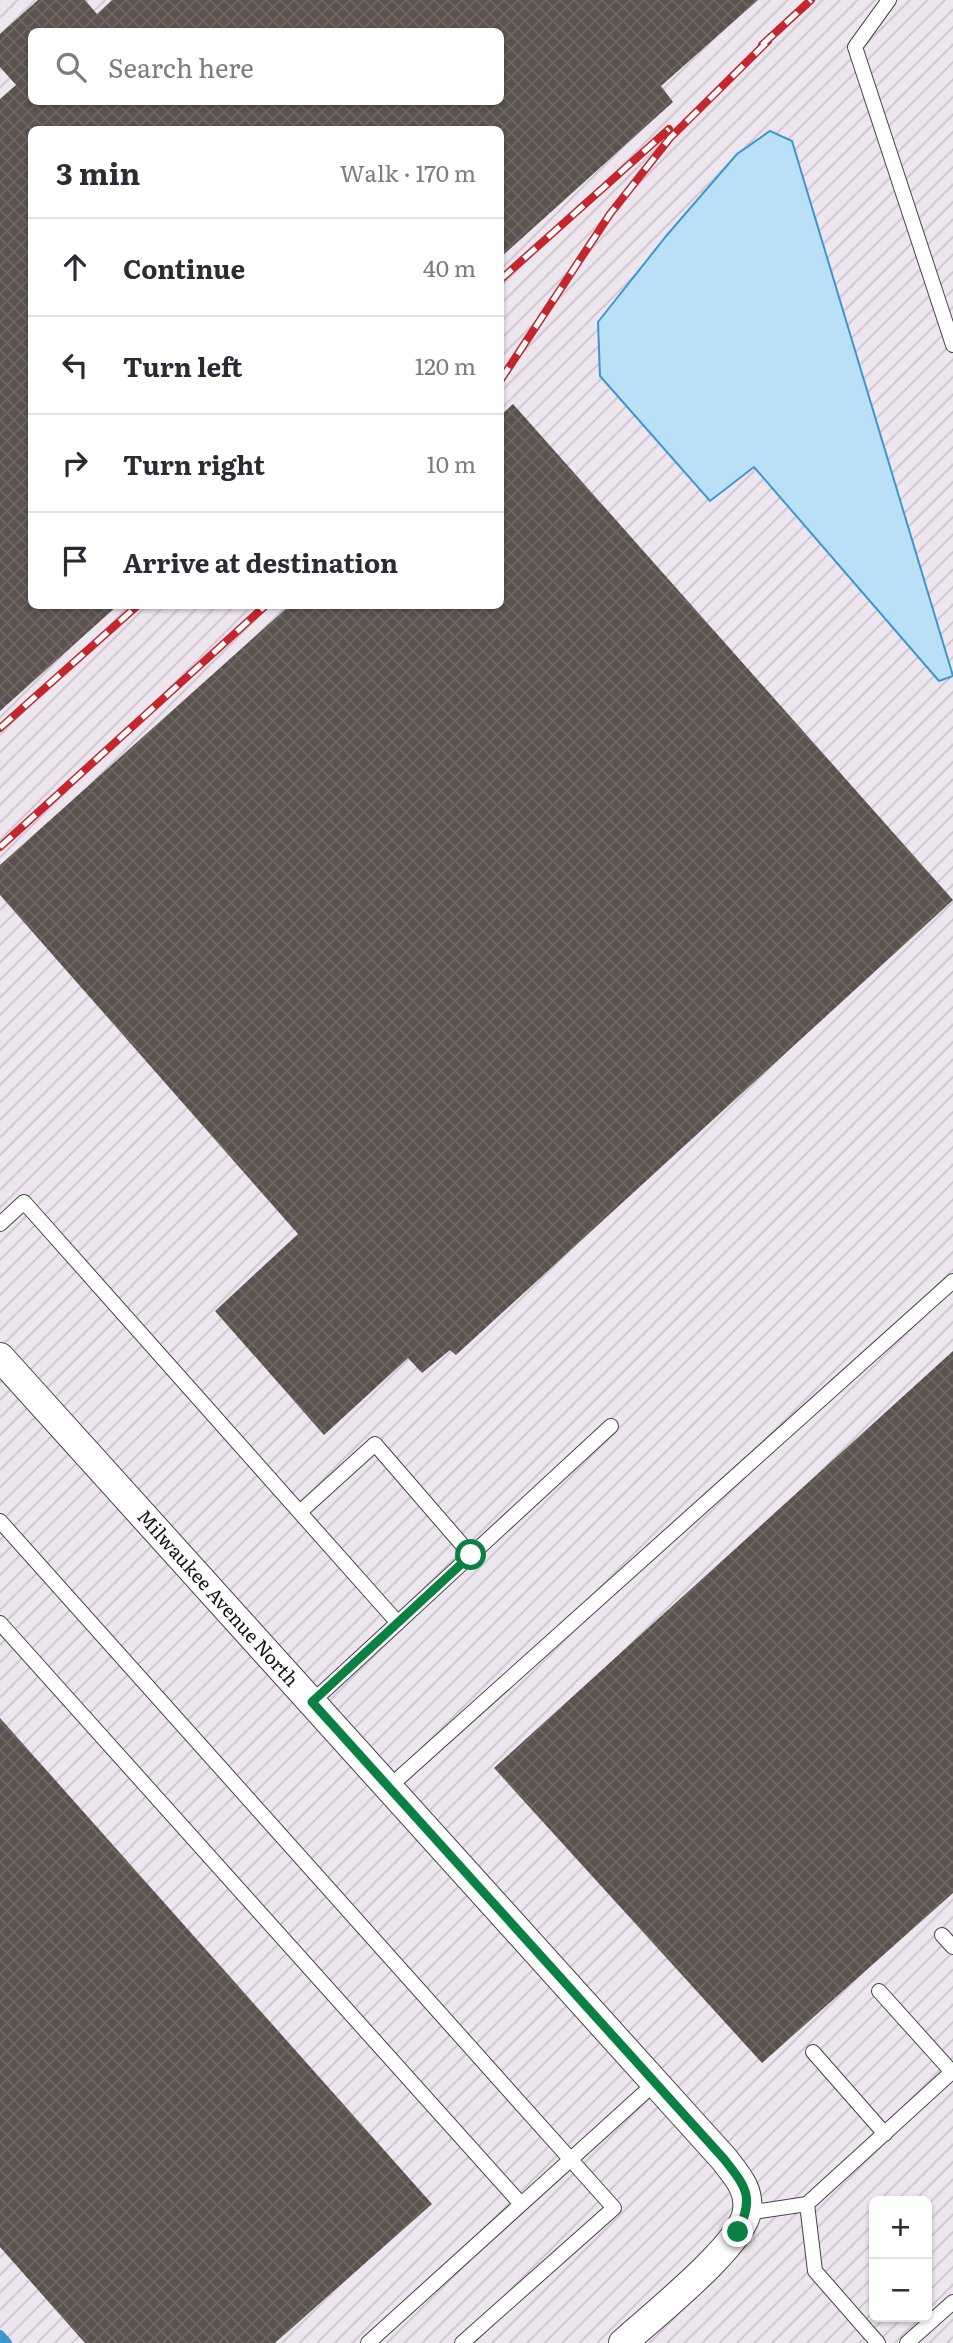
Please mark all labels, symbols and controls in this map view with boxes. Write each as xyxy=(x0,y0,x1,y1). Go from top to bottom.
search box xyxy=(28,28,504,105)
text: Search here xyxy=(108,47,254,86)
icon: search xyxy=(52,48,90,86)
text: 3 min xyxy=(56,150,140,194)
text: Walk · 170 m xyxy=(340,155,476,189)
icon: ahead xyxy=(56,248,94,286)
text: Continue xyxy=(123,248,245,287)
text: 40 m xyxy=(423,250,476,284)
icon: left xyxy=(56,346,94,384)
text: Turn left xyxy=(123,346,242,385)
text: 120 m xyxy=(415,348,476,382)
icon: right xyxy=(56,444,94,482)
text: Turn right xyxy=(123,444,265,483)
text: 10 m xyxy=(426,446,476,480)
icon: arrive xyxy=(56,542,94,580)
text: Arrive at destination xyxy=(123,542,398,581)
street label: Milwaukee Avenue North xyxy=(131,1503,306,1692)
route start xyxy=(455,1539,486,1570)
map controls xyxy=(869,2196,932,2322)
button: + xyxy=(869,2196,932,2259)
route end xyxy=(722,2216,753,2247)
button: − xyxy=(869,2259,932,2322)

